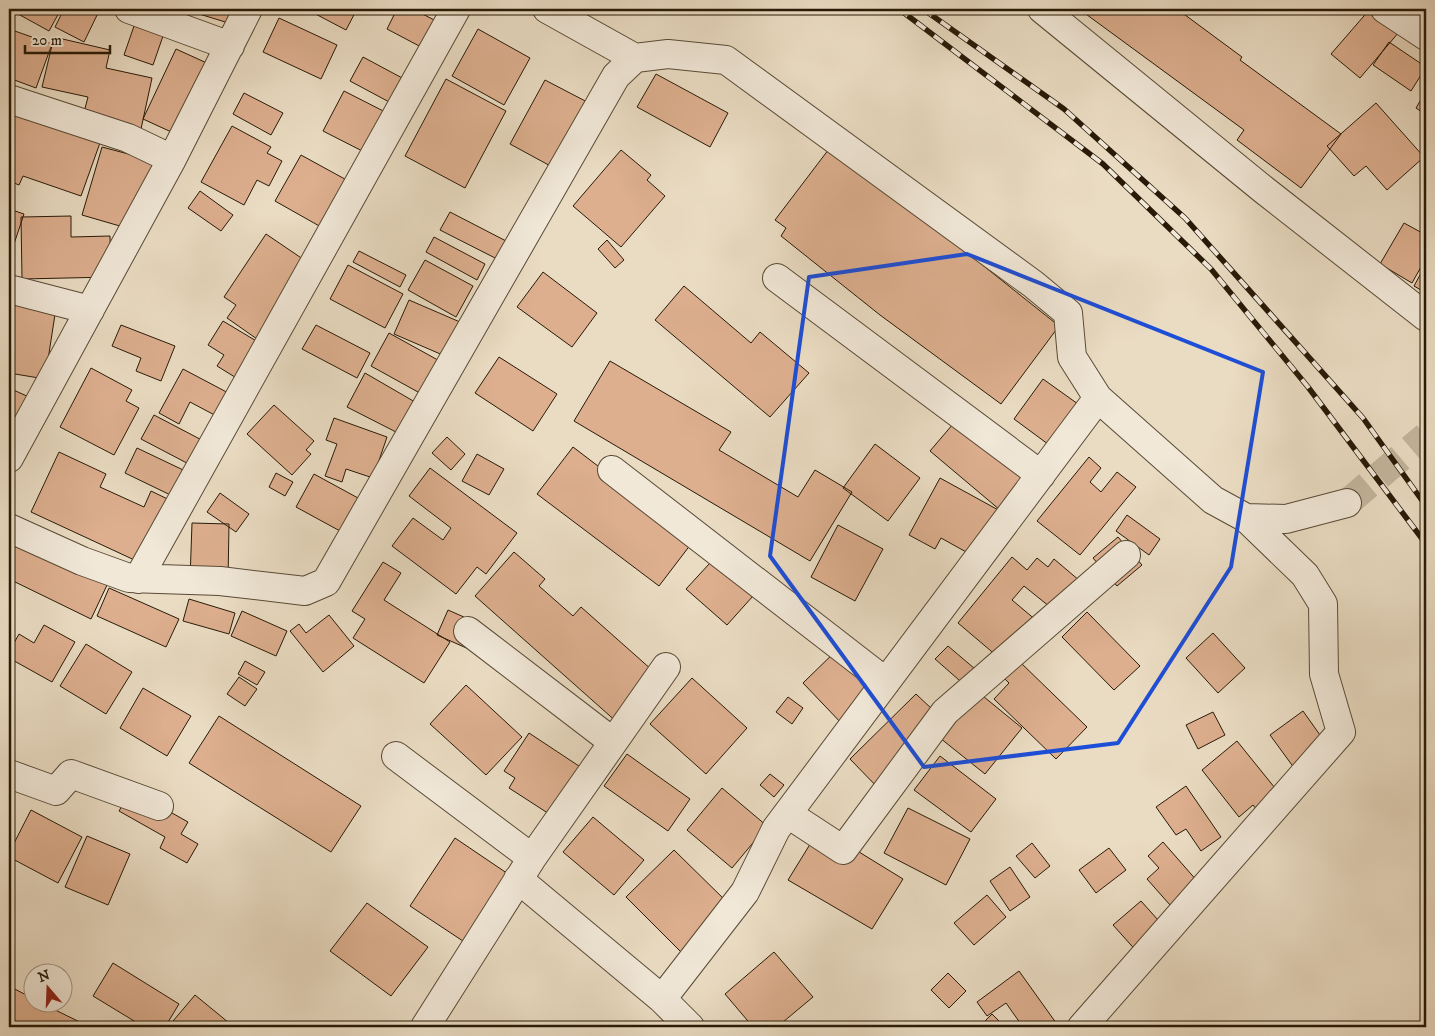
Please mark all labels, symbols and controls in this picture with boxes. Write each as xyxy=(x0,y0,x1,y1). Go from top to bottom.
scale bar xyxy=(25,22,110,54)
text: 20 m xyxy=(32,31,62,50)
north arrow xyxy=(22,964,72,1014)
text: N xyxy=(36,966,53,987)

